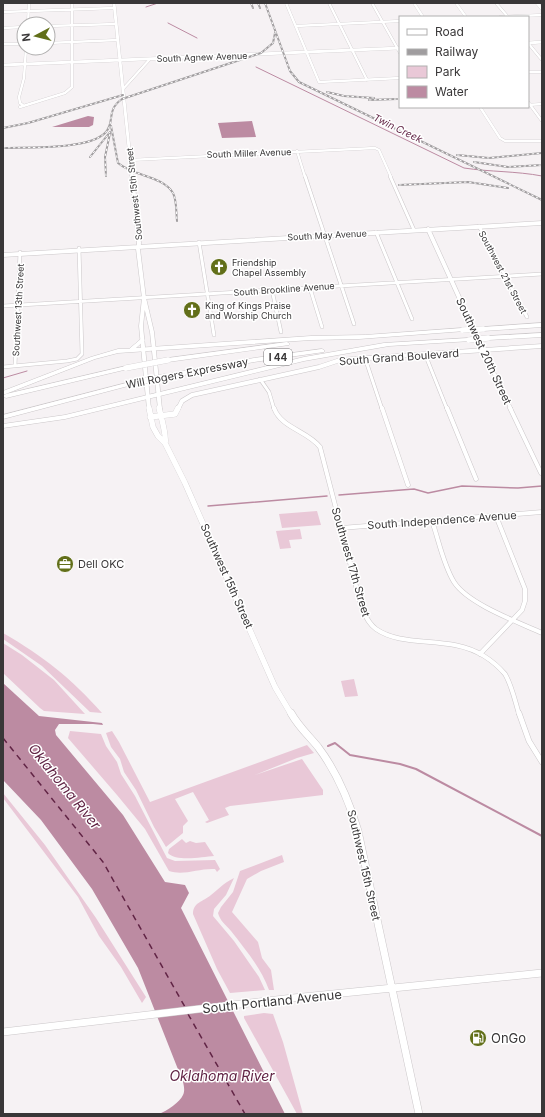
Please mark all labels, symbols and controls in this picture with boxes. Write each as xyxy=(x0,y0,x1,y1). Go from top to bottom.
north arrow xyxy=(16,16,56,56)
legend xyxy=(399,16,529,108)
text: Road xyxy=(435,24,464,39)
text: N xyxy=(19,32,34,42)
text: Railway xyxy=(435,44,479,59)
street label: South Agnew Avenue xyxy=(156,50,248,64)
text: Park xyxy=(435,64,461,79)
text: Water xyxy=(435,84,469,99)
water label: Twin Creek xyxy=(372,111,425,145)
street label: South Miller Avenue xyxy=(206,146,292,160)
street label: Southwest 15th Street xyxy=(124,147,144,241)
street label: South May Avenue xyxy=(287,227,367,243)
street label: Southwest 21st Street xyxy=(476,229,530,315)
church icon: Friendship Chapel Assembly xyxy=(209,257,229,277)
place label: Friendship Chapel Assembly xyxy=(232,257,306,278)
street label: Southwest 13th Street xyxy=(10,263,26,357)
street label: South Brookline Avenue xyxy=(233,280,335,298)
street label: Southwest 20th Street xyxy=(453,295,515,407)
church icon: King of Kings Praise and Worship Church xyxy=(182,300,202,320)
place label: King of Kings Praise and Worship Church xyxy=(205,300,292,321)
street label: South Grand Boulevard xyxy=(338,346,460,368)
road number: I 44 xyxy=(264,349,292,365)
street label: Will Rogers Expressway xyxy=(125,354,249,392)
street label: Southwest 17th Street xyxy=(329,506,373,619)
street label: South Independence Avenue xyxy=(367,508,517,532)
street label: Southwest 15th Street xyxy=(198,521,257,631)
office icon: Dell OKC xyxy=(55,554,75,574)
place label: Dell OKC xyxy=(78,557,124,571)
water label: Oklahoma River xyxy=(25,740,105,833)
street label: Southwest 15th Street xyxy=(344,808,384,922)
street label: South Portland Avenue xyxy=(201,986,343,1016)
fuel station icon: OnGo xyxy=(468,1028,488,1048)
place label: OnGo xyxy=(491,1030,526,1046)
water label: Oklahoma River xyxy=(169,1067,275,1084)

